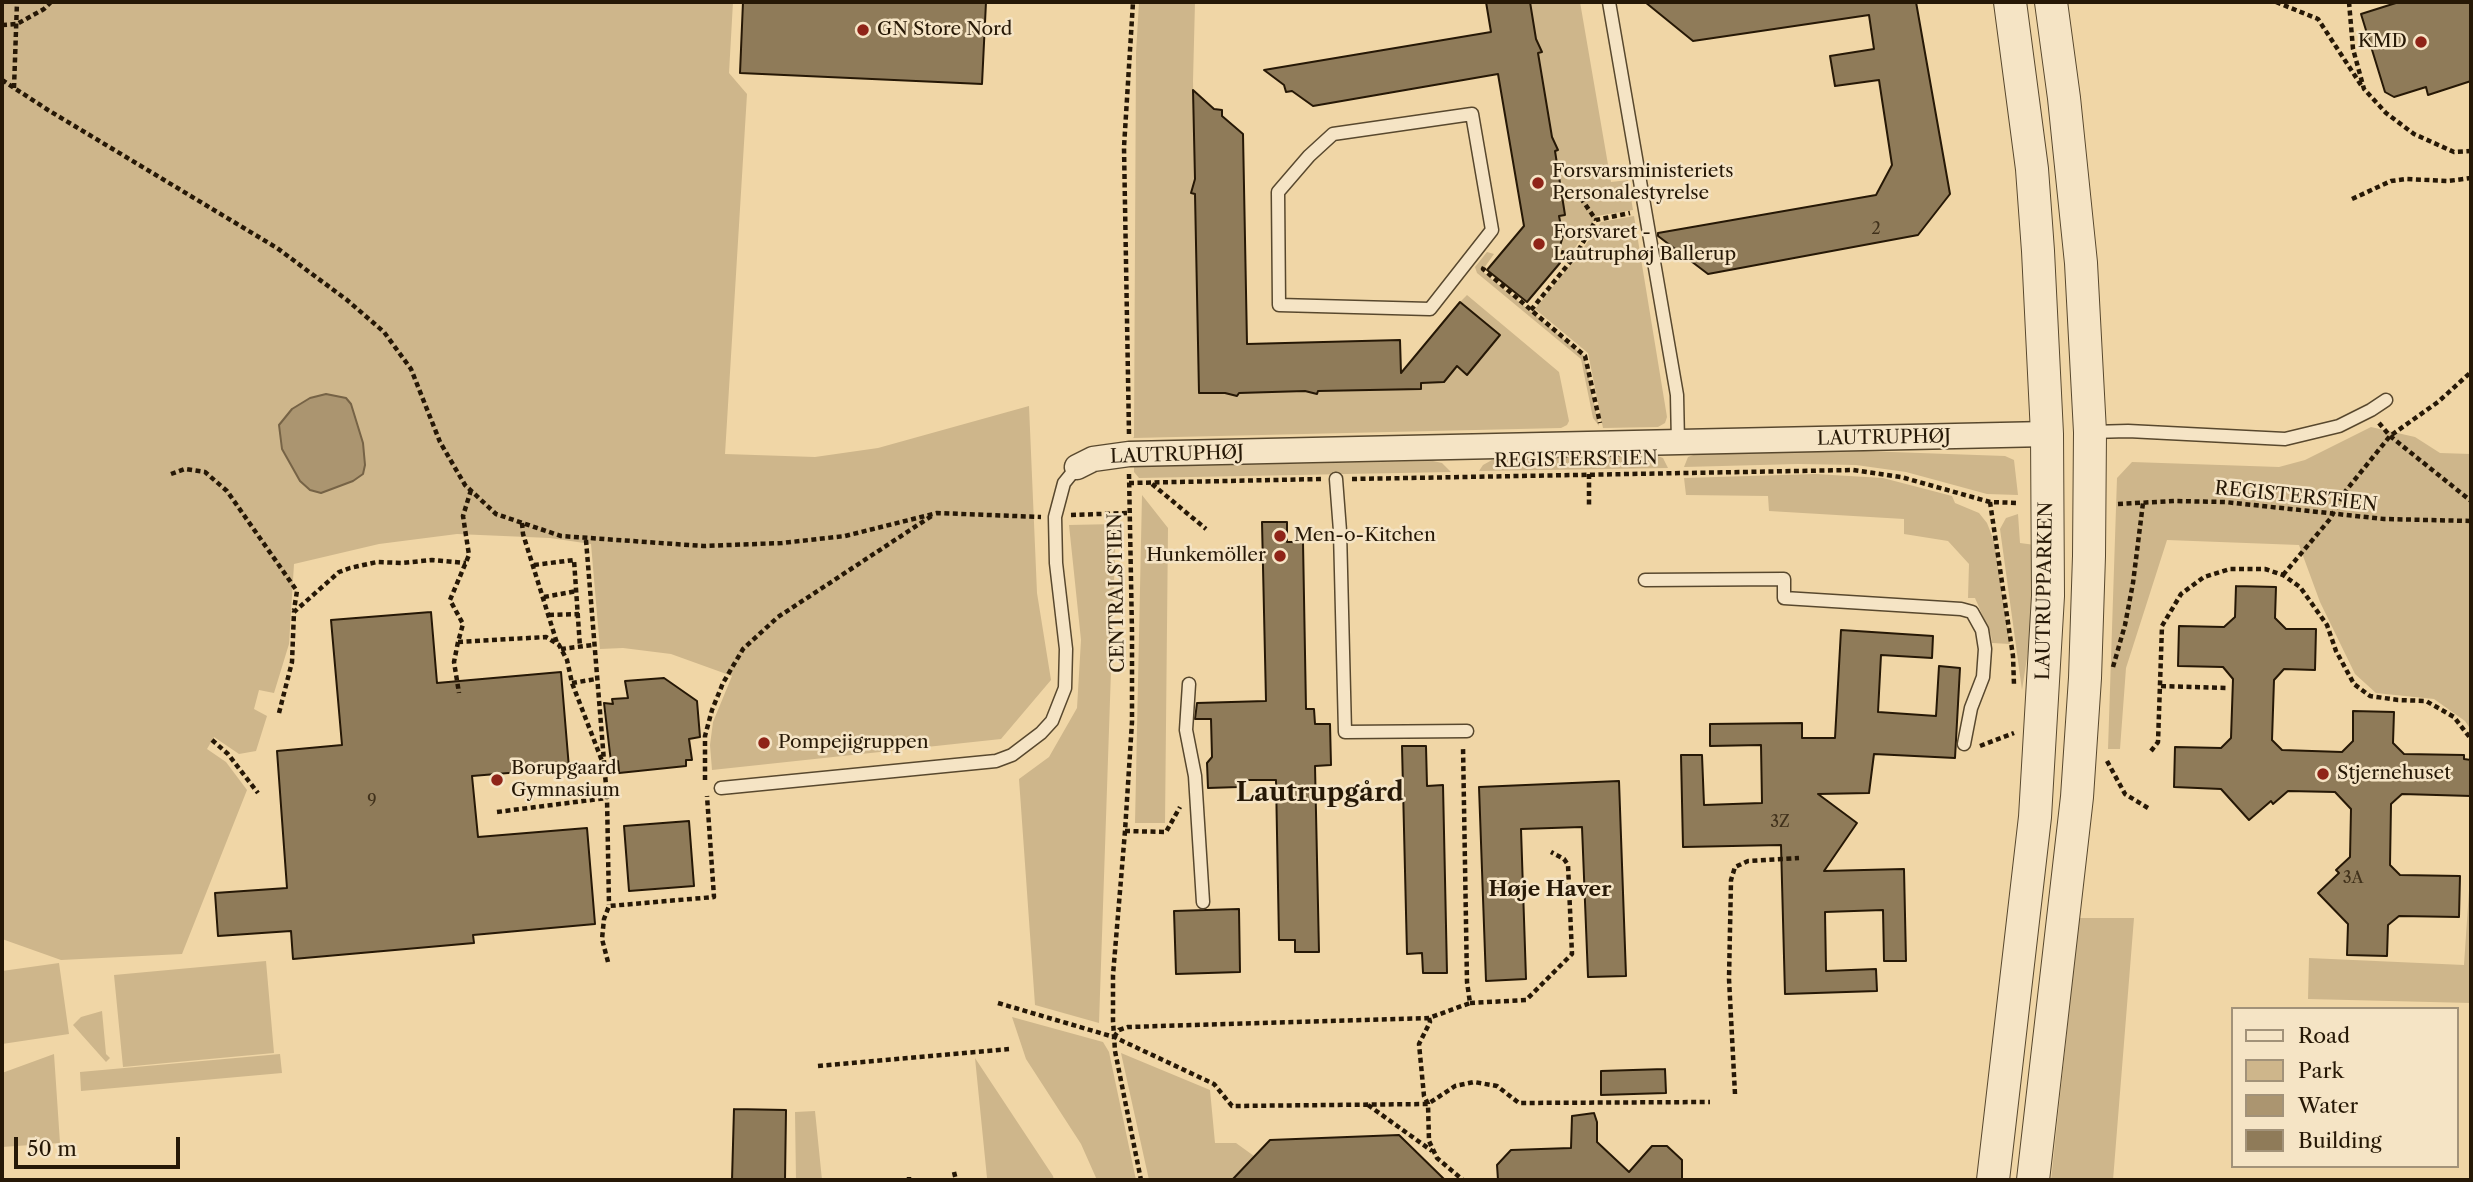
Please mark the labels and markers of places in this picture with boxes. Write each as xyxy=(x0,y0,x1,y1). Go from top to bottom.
place label: GN Store Nord xyxy=(877,19,1012,41)
marker: GN Store Nord xyxy=(855,22,871,38)
place label: KMD xyxy=(2358,31,2407,53)
marker: KMD xyxy=(2413,34,2429,50)
place label: Forsvarsministeriets Personalestyrelse xyxy=(1552,161,1733,205)
marker: Forsvarsministeriets Personalestyrelse xyxy=(1530,175,1546,191)
place label: Forsvaret - Lautruphøj Ballerup xyxy=(1553,222,1736,266)
marker: Forsvaret - Lautruphøj Ballerup xyxy=(1531,236,1547,252)
place label: Men-o-Kitchen xyxy=(1294,525,1436,547)
marker: Men-o-Kitchen xyxy=(1272,528,1288,544)
place label: Hunkemöller xyxy=(1146,545,1266,567)
marker: Hunkemöller xyxy=(1272,548,1288,564)
place label: Pompejigruppen xyxy=(778,732,929,754)
marker: Pompejigruppen xyxy=(756,735,772,751)
place label: Borupgaard Gymnasium xyxy=(511,758,620,802)
place label: Stjernehuset xyxy=(2337,763,2451,785)
marker: Stjernehuset xyxy=(2315,766,2331,782)
marker: Borupgaard Gymnasium xyxy=(489,772,505,788)

